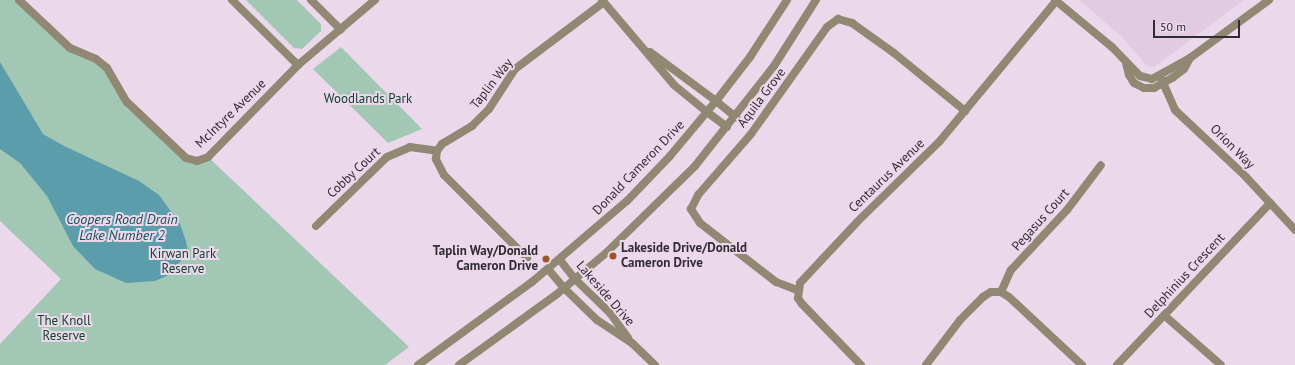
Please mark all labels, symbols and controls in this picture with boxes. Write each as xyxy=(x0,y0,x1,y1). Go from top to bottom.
scale bar xyxy=(1155,12,1242,38)
text: 50 m xyxy=(1160,19,1186,34)
street label: Taplin Way xyxy=(467,56,517,112)
street label: Aquila Grove xyxy=(735,65,789,131)
street label: McIntyre Avenue xyxy=(192,76,270,152)
park label: Woodlands Park xyxy=(324,91,412,107)
street label: Donald Cameron Drive xyxy=(590,118,688,218)
street label: Orion Way xyxy=(1206,121,1258,173)
street label: Centaurus Avenue xyxy=(846,136,928,216)
street label: Cobby Court xyxy=(324,144,384,202)
street label: Pegasus Court xyxy=(1009,186,1073,254)
water label: Coopers Road Drain Lake Number 2 xyxy=(66,211,178,244)
street label: Delphinius Crescent xyxy=(1142,230,1228,322)
place label: Lakeside Drive/Donald Cameron Drive xyxy=(621,241,747,272)
place label: Taplin Way/Donald Cameron Drive xyxy=(433,244,538,275)
park label: Kirwan Park Reserve xyxy=(150,247,216,278)
marker: Lakeside Drive/Donald Cameron Drive xyxy=(608,251,618,261)
marker: Taplin Way/Donald Cameron Drive xyxy=(541,254,551,264)
street label: Lakeside Drive xyxy=(573,258,637,330)
park label: The Knoll Reserve xyxy=(37,314,91,345)

